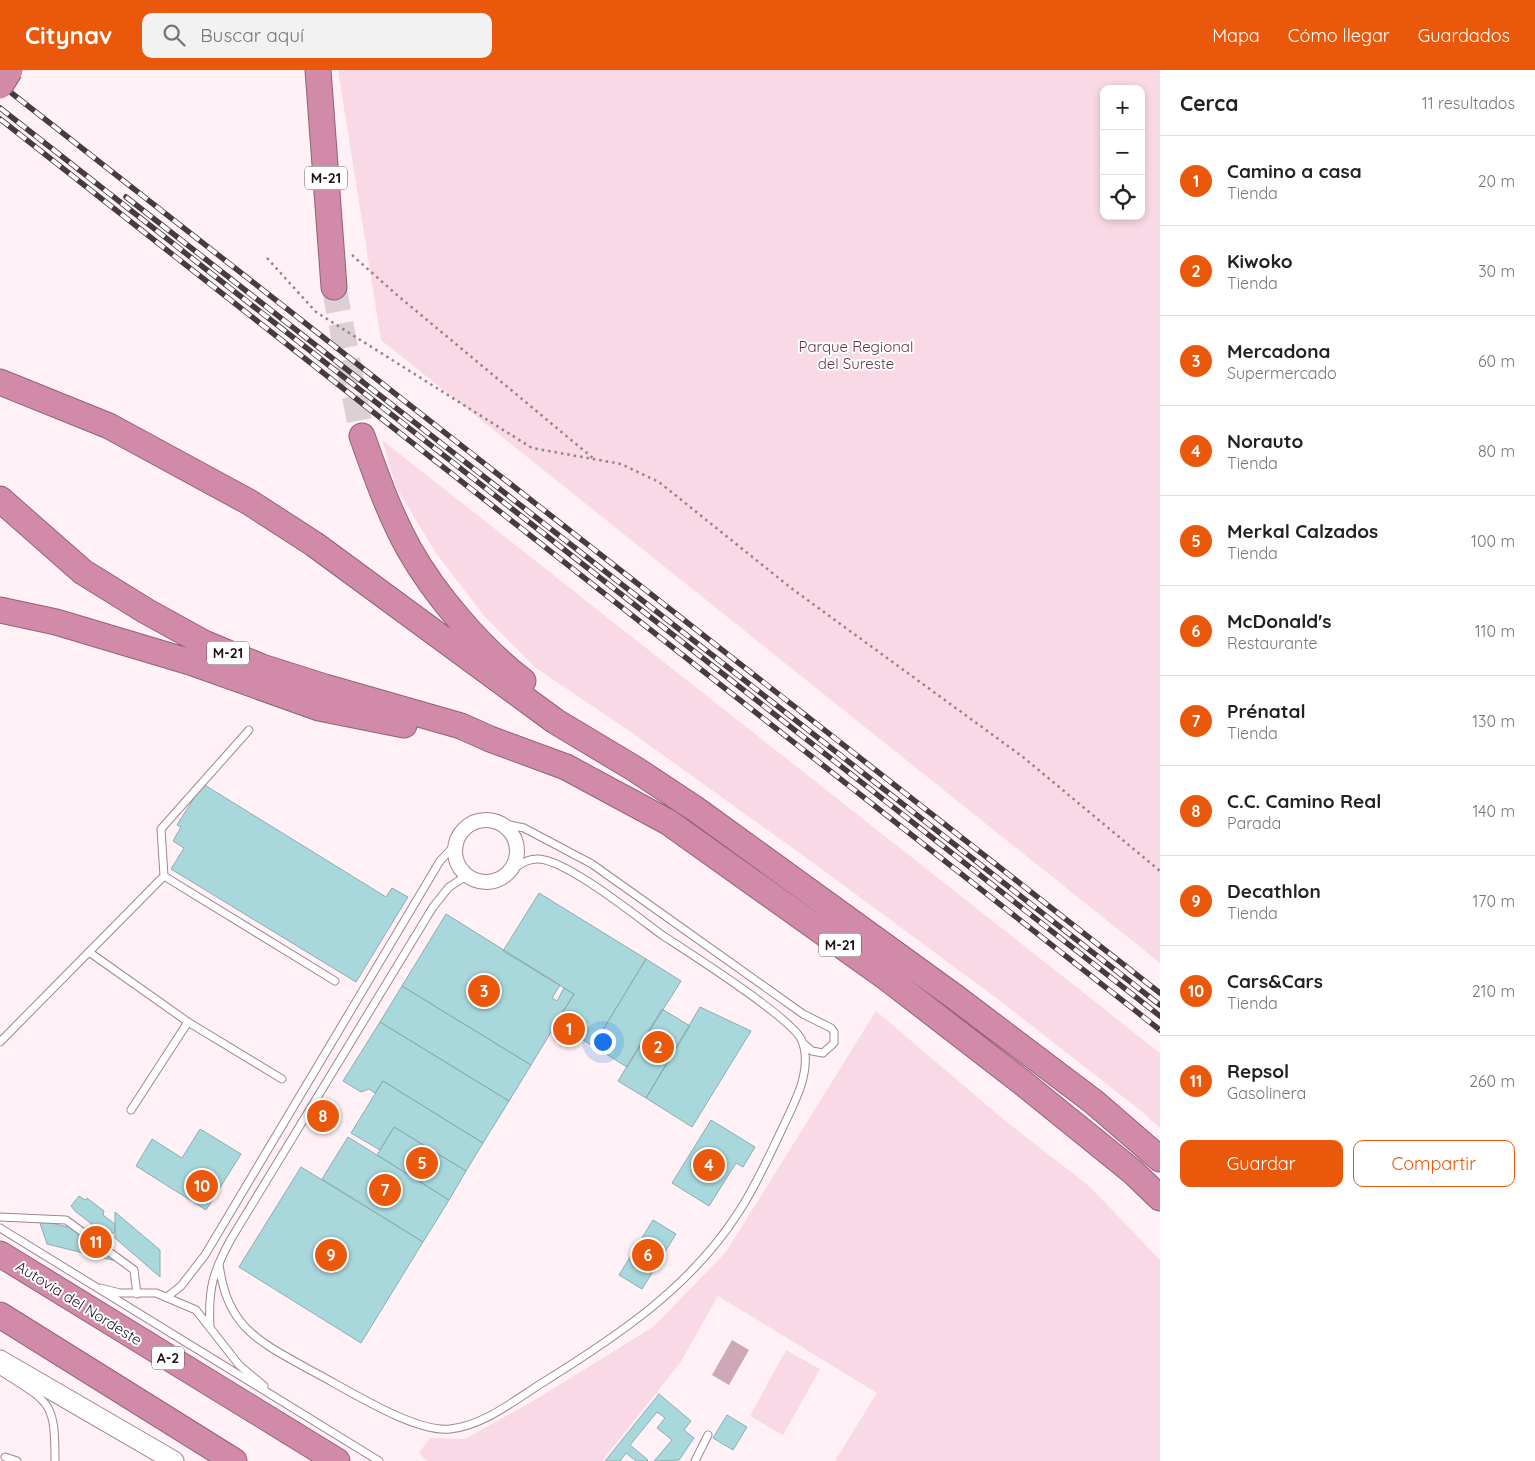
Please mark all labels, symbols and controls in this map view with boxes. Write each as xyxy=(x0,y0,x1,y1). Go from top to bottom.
search box xyxy=(142,13,492,58)
text: Citynav xyxy=(25,20,112,50)
icon: search xyxy=(160,21,188,49)
text: Buscar aquí xyxy=(200,23,304,47)
text: Mapa xyxy=(1212,24,1260,47)
text: Cómo llegar xyxy=(1288,24,1390,47)
text: Guardados xyxy=(1418,24,1510,47)
map controls xyxy=(1100,85,1145,220)
button: + xyxy=(1100,85,1145,130)
text: Cerca xyxy=(1180,90,1238,116)
text: 11 resultados xyxy=(1422,93,1515,113)
button: − xyxy=(1100,130,1145,175)
text: Camino a casa xyxy=(1227,159,1362,183)
road number: M-21 xyxy=(305,166,347,190)
text: 1 xyxy=(1193,171,1199,191)
text: 20 m xyxy=(1478,171,1515,191)
button: locate xyxy=(1100,175,1145,220)
text: Tienda xyxy=(1227,183,1278,203)
text: Kiwoko xyxy=(1227,249,1293,273)
text: 2 xyxy=(1191,261,1201,281)
text: 30 m xyxy=(1478,261,1515,281)
text: Tienda xyxy=(1227,273,1278,293)
park label: Parque Regional del Sureste xyxy=(799,337,913,373)
text: Mercadona xyxy=(1227,339,1330,363)
text: 3 xyxy=(1192,351,1200,371)
text: 60 m xyxy=(1478,351,1515,371)
text: Supermercado xyxy=(1227,363,1337,383)
text: Norauto xyxy=(1227,429,1303,453)
text: 4 xyxy=(1191,441,1201,461)
text: 80 m xyxy=(1478,441,1515,461)
text: Tienda xyxy=(1227,453,1278,473)
text: Merkal Calzados xyxy=(1227,519,1378,543)
text: 5 xyxy=(1191,531,1201,551)
text: 100 m xyxy=(1471,531,1515,551)
text: Tienda xyxy=(1227,543,1278,563)
text: McDonald's xyxy=(1227,609,1331,633)
text: 6 xyxy=(1192,621,1200,641)
text: 110 m xyxy=(1475,621,1515,641)
text: Restaurante xyxy=(1227,633,1318,653)
road number: M-21 xyxy=(207,642,249,664)
text: Prénatal xyxy=(1227,699,1306,723)
text: 7 xyxy=(1192,711,1200,731)
text: 130 m xyxy=(1472,711,1515,731)
text: Tienda xyxy=(1227,723,1278,743)
text: C.C. Camino Real xyxy=(1227,789,1381,813)
text: 8 xyxy=(1192,801,1200,821)
text: 140 m xyxy=(1472,801,1515,821)
text: Parada xyxy=(1227,813,1281,833)
text: Decathlon xyxy=(1227,879,1321,903)
text: 9 xyxy=(1191,891,1201,911)
text: 170 m xyxy=(1472,891,1515,911)
text: Tienda xyxy=(1227,903,1278,923)
road number: M-21 xyxy=(819,934,861,956)
text: Cars&Cars xyxy=(1227,969,1323,993)
pin: 3 xyxy=(468,972,500,1010)
text: 10 xyxy=(1188,981,1204,1001)
text: 210 m xyxy=(1472,981,1515,1001)
text: Tienda xyxy=(1227,993,1278,1013)
pin: 1 xyxy=(553,1010,585,1048)
pin: 2 xyxy=(642,1028,674,1066)
your location xyxy=(590,1029,616,1055)
text: Repsol xyxy=(1227,1059,1289,1083)
text: 11 xyxy=(1190,1071,1202,1091)
text: 260 m xyxy=(1469,1071,1515,1091)
text: Gasolinera xyxy=(1227,1083,1306,1103)
pin: 8 xyxy=(307,1097,339,1135)
button: Guardar xyxy=(1180,1140,1343,1187)
button: Compartir xyxy=(1353,1140,1515,1187)
pin: 5 xyxy=(406,1144,438,1182)
pin: 4 xyxy=(693,1146,725,1184)
pin: 10 xyxy=(186,1167,218,1205)
pin: 7 xyxy=(369,1171,401,1209)
pin: 11 xyxy=(80,1223,112,1261)
pin: 9 xyxy=(315,1236,347,1274)
pin: 6 xyxy=(632,1236,664,1274)
street label: Autovía del Nordeste xyxy=(12,1257,146,1349)
road number: A-2 xyxy=(152,1346,184,1370)

